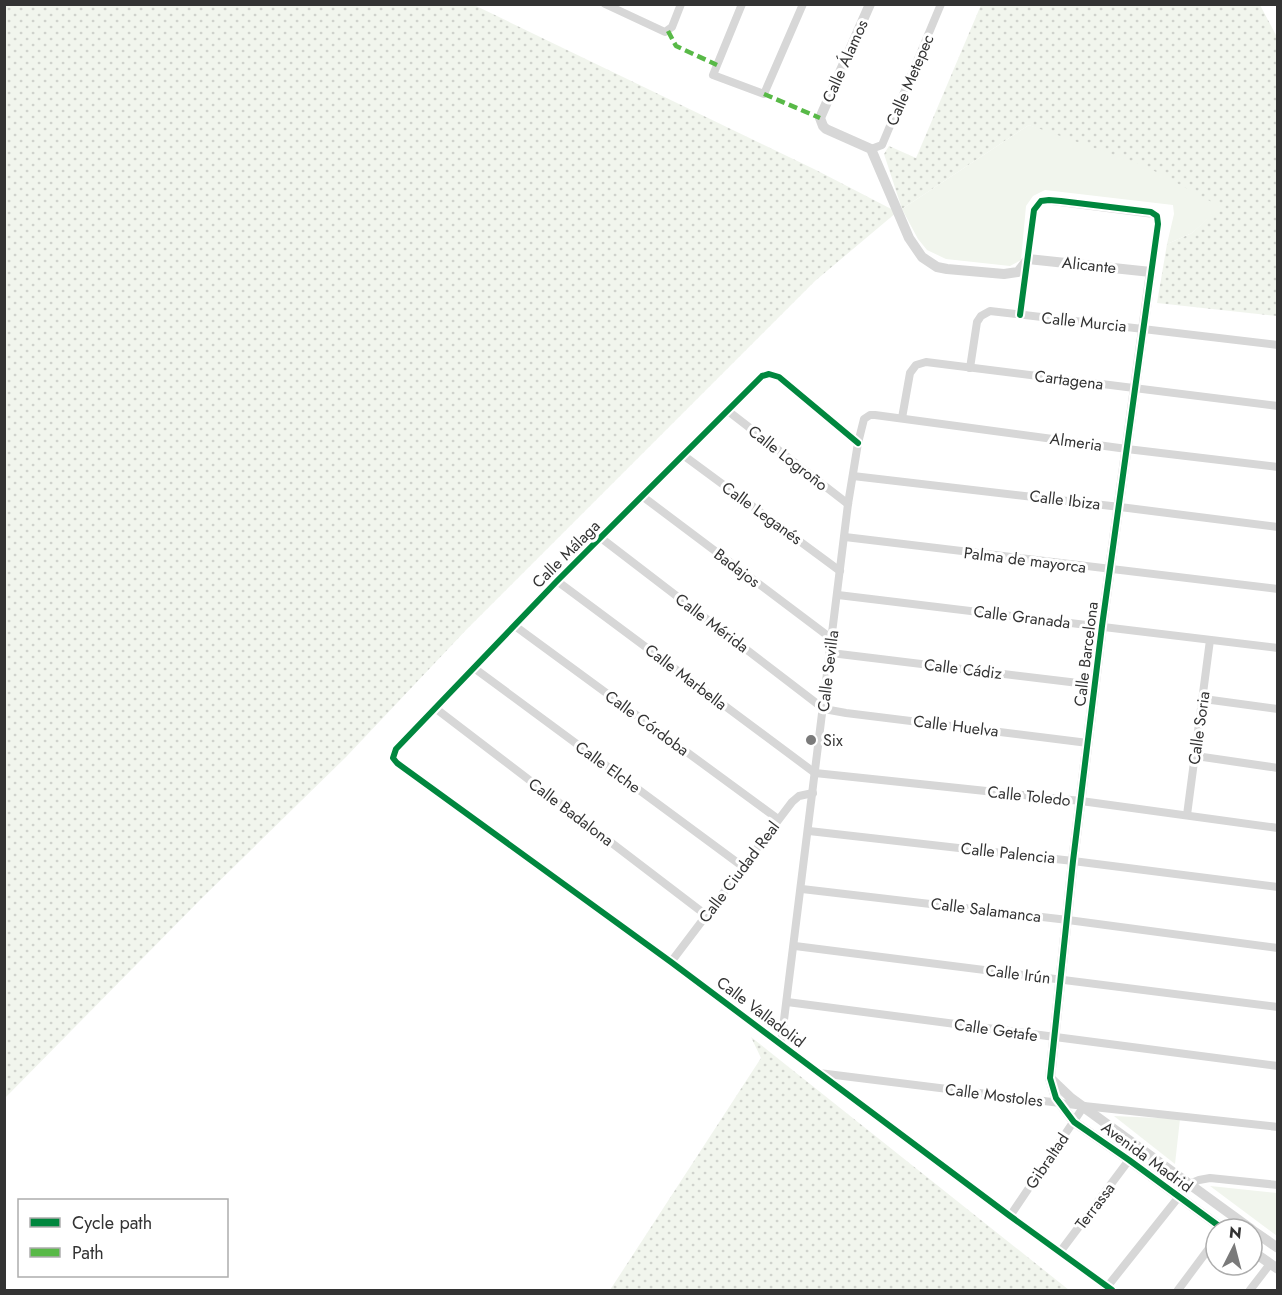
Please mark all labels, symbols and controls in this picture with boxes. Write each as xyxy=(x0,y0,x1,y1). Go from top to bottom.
street label: Calle Álamos xyxy=(816,16,874,106)
street label: Calle Metepec xyxy=(880,31,940,129)
street label: Alicante xyxy=(1061,251,1117,279)
street label: Calle Murcia xyxy=(1040,306,1128,338)
street label: Cartagena xyxy=(1033,364,1105,396)
street label: Calle Logroño xyxy=(743,420,833,497)
street label: Almeria xyxy=(1048,427,1104,457)
street label: Calle Leganés xyxy=(717,476,807,550)
street label: Calle Ibiza xyxy=(1028,484,1102,516)
street label: Calle Málaga xyxy=(527,515,605,593)
street label: Palma de mayorca xyxy=(963,541,1087,579)
street label: Badajos xyxy=(709,543,765,593)
street label: Calle Mérida xyxy=(670,588,754,658)
street label: Calle Granada xyxy=(972,600,1072,634)
street label: Calle Barcelona xyxy=(1068,600,1104,708)
street label: Calle Sevilla xyxy=(812,629,844,713)
street label: Calle Marbella xyxy=(640,638,732,716)
street label: Calle Cádiz xyxy=(923,653,1004,685)
street label: Calle Córdoba xyxy=(600,685,694,761)
street label: Calle Soria xyxy=(1182,690,1216,766)
street label: Calle Huelva xyxy=(912,709,1000,743)
place label: Six xyxy=(823,729,843,752)
marker: Six xyxy=(804,733,818,747)
street label: Calle Elche xyxy=(571,735,645,799)
street label: Calle Badalona xyxy=(524,772,618,852)
street label: Calle Toledo xyxy=(986,780,1072,812)
street label: Calle Ciudad Real xyxy=(693,816,785,928)
street label: Calle Palencia xyxy=(960,837,1056,869)
street label: Calle Salamanca xyxy=(930,892,1042,928)
street label: Calle Irún xyxy=(984,959,1052,989)
street label: Calle Valladolid xyxy=(712,971,810,1053)
street label: Calle Getafe xyxy=(953,1013,1039,1047)
street label: Calle Mostoles xyxy=(944,1078,1044,1112)
street label: Avenida Madrid xyxy=(1097,1116,1197,1198)
street label: Gibraltad xyxy=(1020,1128,1074,1194)
street label: Terrassa xyxy=(1070,1178,1120,1234)
legend xyxy=(18,1199,228,1277)
text: Cycle path xyxy=(72,1210,152,1236)
north arrow xyxy=(1204,1217,1264,1277)
text: N xyxy=(1228,1220,1243,1245)
text: Path xyxy=(72,1240,104,1266)

